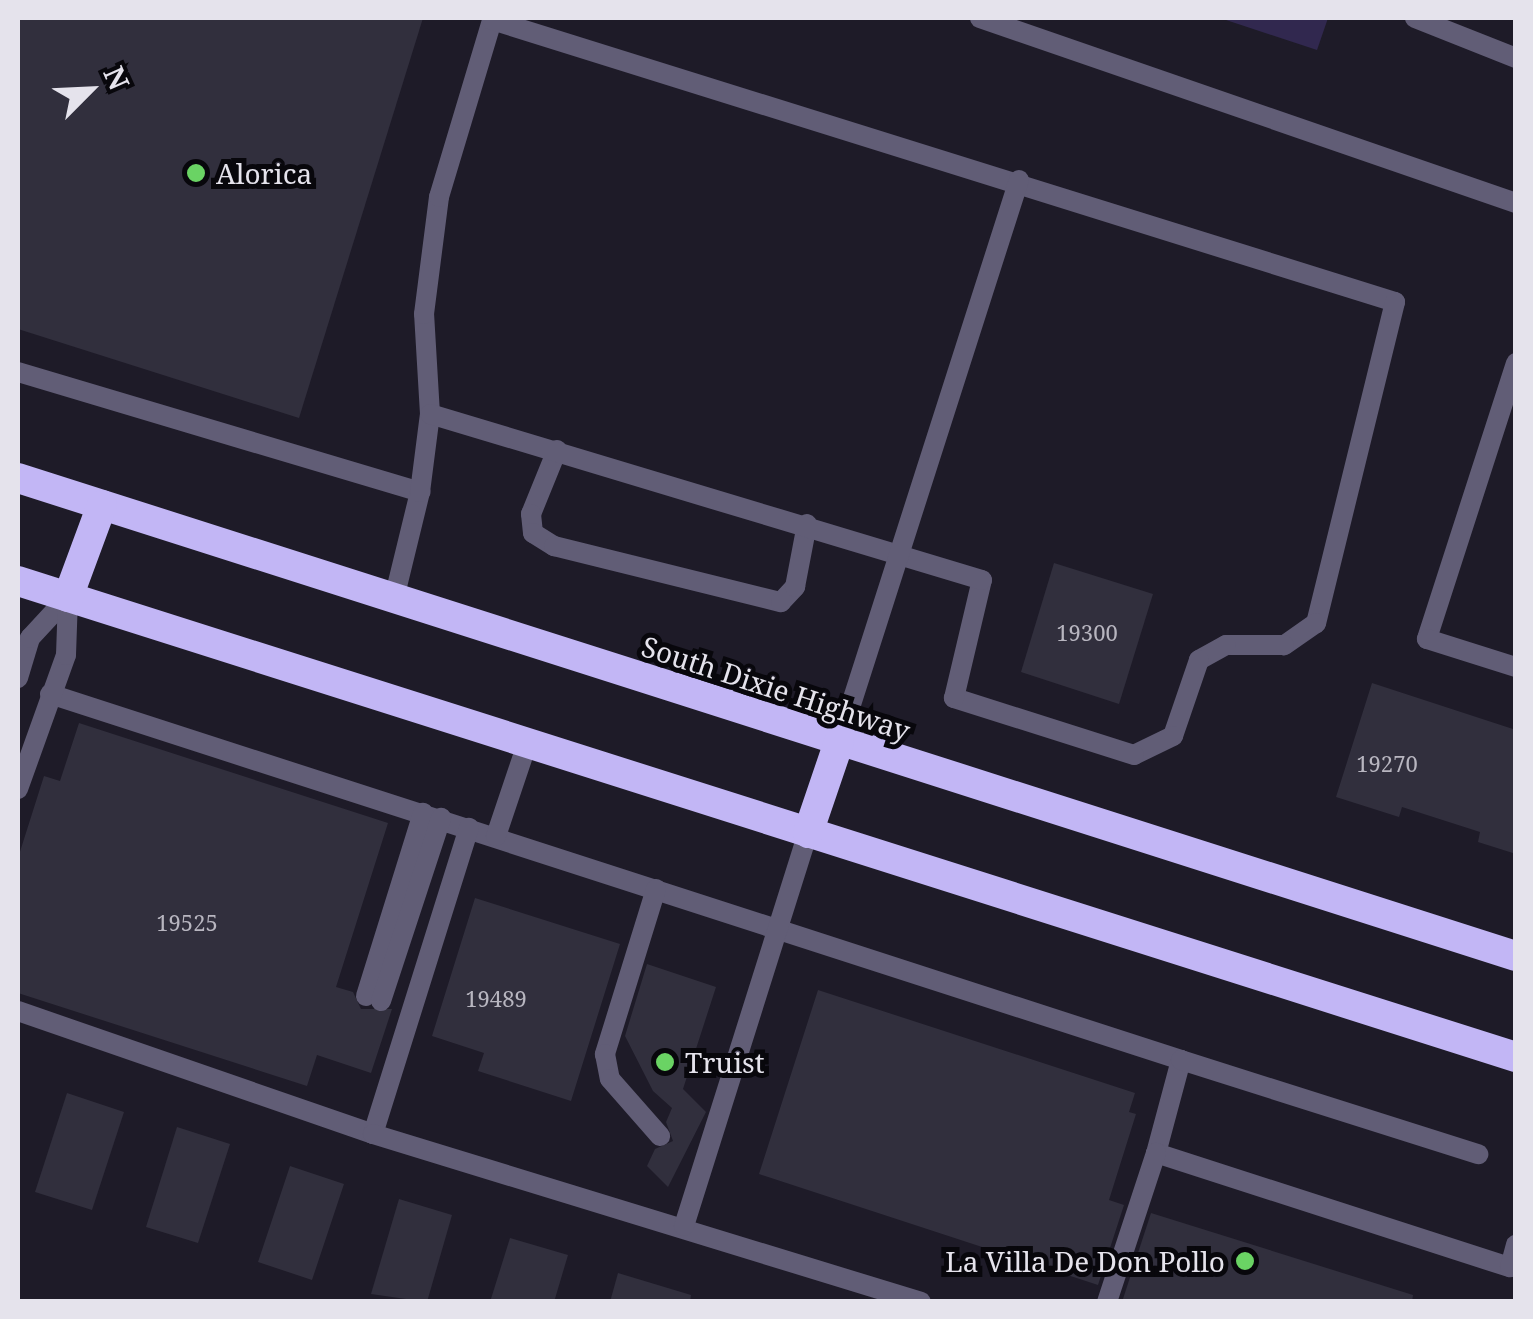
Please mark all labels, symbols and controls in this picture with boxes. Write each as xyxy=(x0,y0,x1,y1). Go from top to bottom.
north arrow xyxy=(40,40,140,140)
text: N xyxy=(96,60,139,96)
place label: Alorica xyxy=(216,156,312,190)
marker: Alorica xyxy=(185,162,207,184)
house number: 19300 xyxy=(1056,620,1118,646)
street label: South Dixie Highway xyxy=(638,629,914,747)
house number: 19270 xyxy=(1356,751,1418,777)
house number: 19525 xyxy=(156,910,218,936)
house number: 19489 xyxy=(465,986,527,1012)
place label: Truist xyxy=(685,1045,765,1079)
marker: Truist xyxy=(654,1051,676,1073)
place label: La Villa De Don Pollo xyxy=(945,1244,1225,1278)
marker: La Villa De Don Pollo xyxy=(1234,1250,1256,1272)

